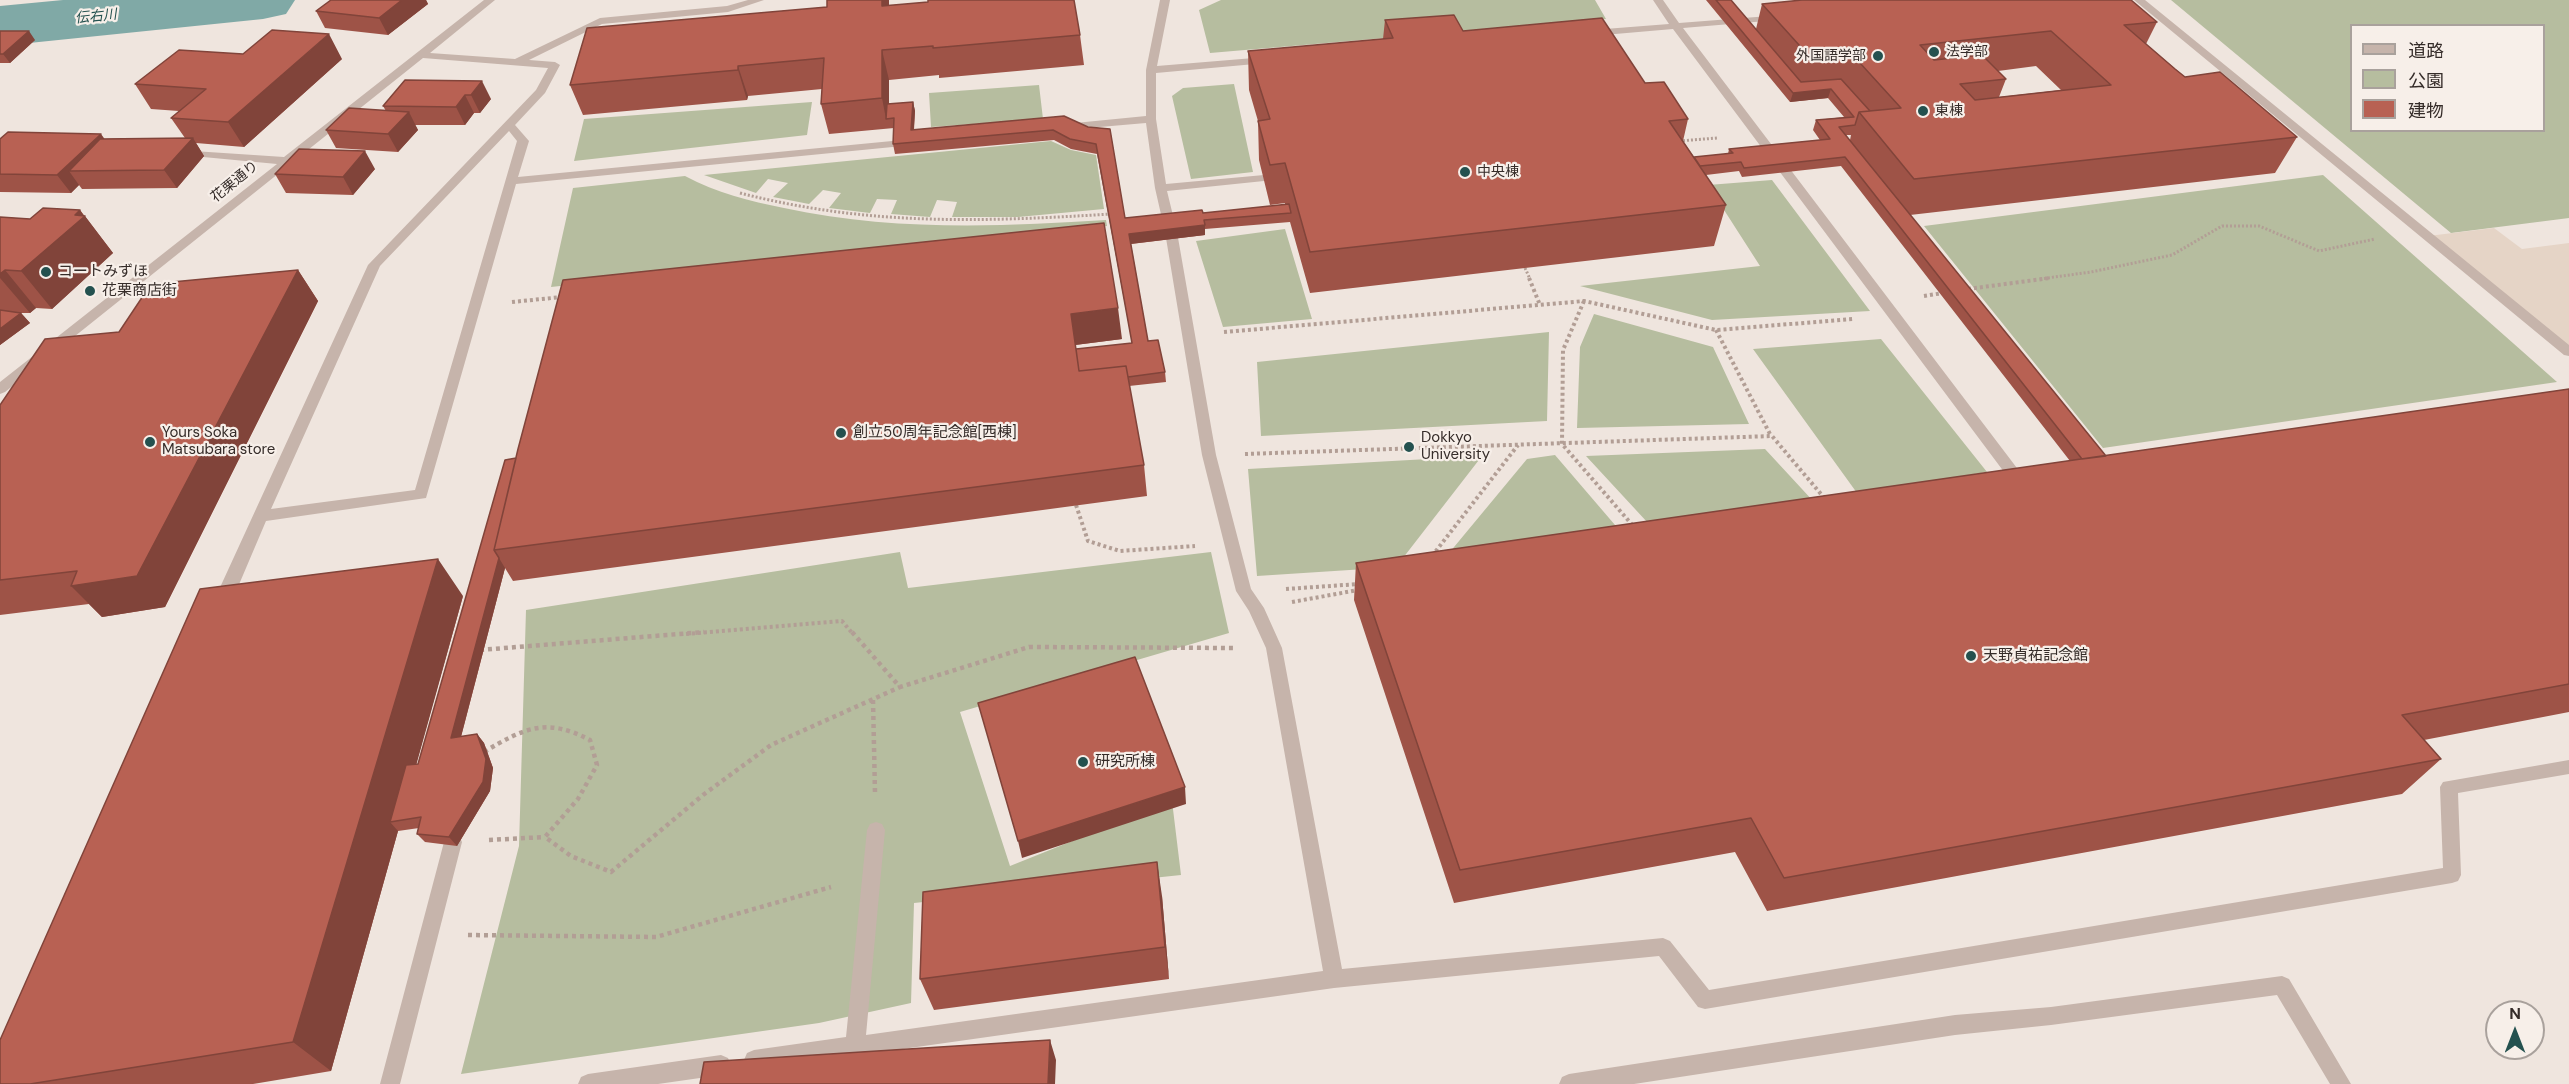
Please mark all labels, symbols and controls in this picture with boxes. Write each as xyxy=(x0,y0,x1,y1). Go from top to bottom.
water label: 伝右川 xyxy=(74,6,118,28)
legend xyxy=(2350,24,2545,132)
text: 道路 xyxy=(2408,39,2444,63)
place label: 法学部 xyxy=(1946,44,1988,60)
marker: 法学部 xyxy=(1927,45,1941,59)
place label: 外国語学部 xyxy=(1796,48,1866,64)
marker: 外国語学部 xyxy=(1871,49,1885,63)
text: 公園 xyxy=(2408,69,2444,93)
text: 建物 xyxy=(2408,99,2444,123)
place label: 東棟 xyxy=(1935,103,1963,119)
marker: 東棟 xyxy=(1916,104,1930,118)
street label: 花栗通り xyxy=(208,158,262,206)
place label: 中央棟 xyxy=(1477,164,1519,180)
marker: 中央棟 xyxy=(1458,165,1472,179)
place label: コートみずほ xyxy=(58,263,148,281)
marker: コートみずほ xyxy=(39,265,53,279)
place label: 花栗商店街 xyxy=(102,282,177,300)
marker: 花栗商店街 xyxy=(83,284,97,298)
place label: Yours Soka Matsubara store xyxy=(162,424,275,459)
place label: 創立50周年記念館[西棟] xyxy=(853,424,1017,442)
marker: 創立50周年記念館[西棟] xyxy=(834,426,848,440)
place label: Dokkyo University xyxy=(1421,429,1490,464)
marker: Yours Soka Matsubara store xyxy=(143,435,157,449)
marker: Dokkyo University xyxy=(1402,440,1416,454)
place label: 天野貞祐記念館 xyxy=(1983,647,2088,665)
marker: 天野貞祐記念館 xyxy=(1964,649,1978,663)
place label: 研究所棟 xyxy=(1095,753,1155,771)
marker: 研究所棟 xyxy=(1076,755,1090,769)
north arrow xyxy=(2485,1000,2545,1060)
text: N xyxy=(2509,1003,2521,1024)

